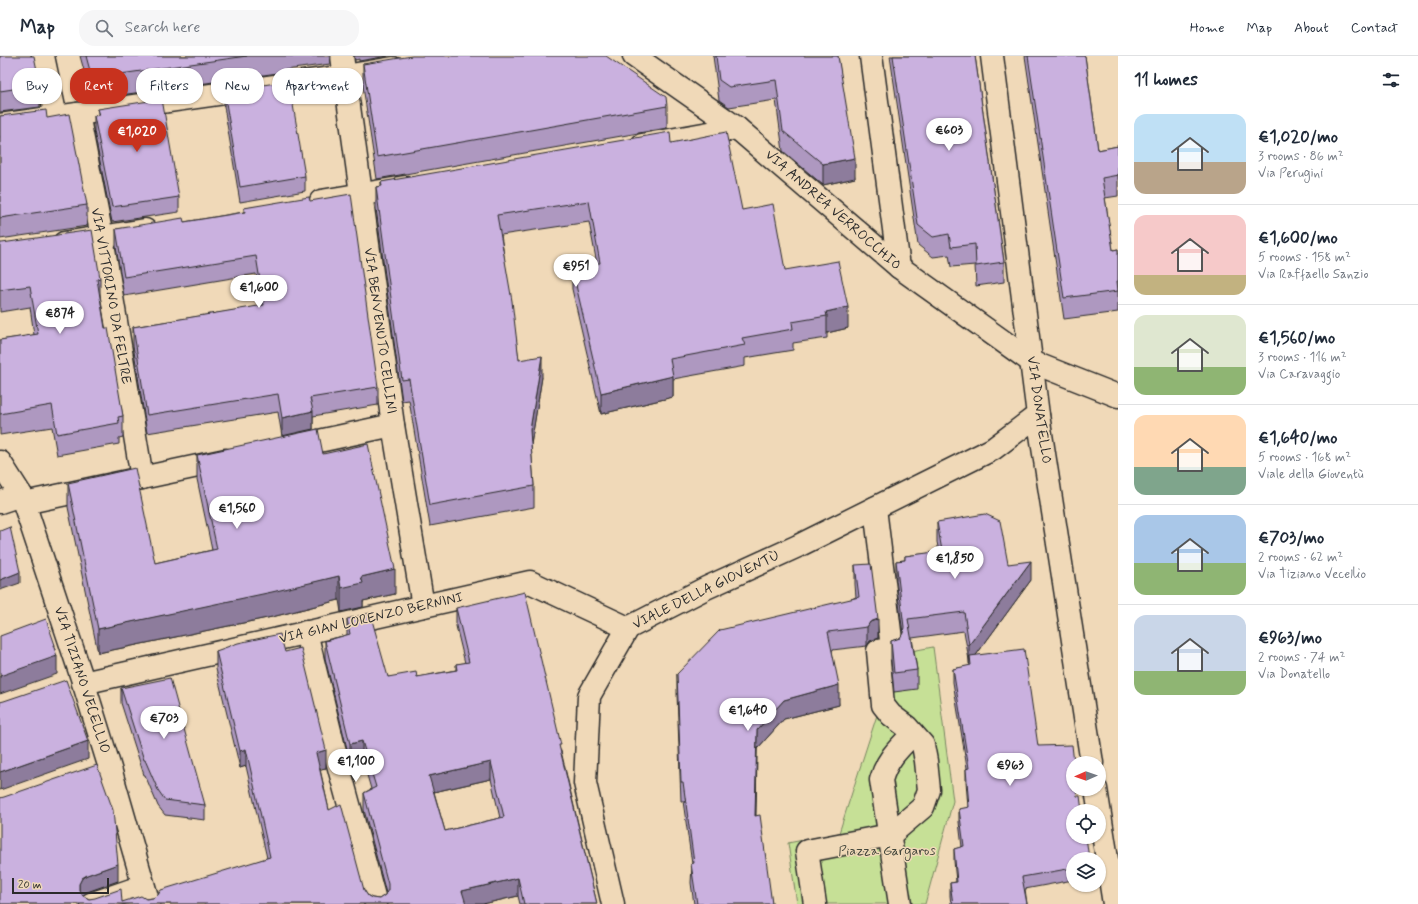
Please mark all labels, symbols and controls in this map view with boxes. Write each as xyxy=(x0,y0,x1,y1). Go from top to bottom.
search box xyxy=(79,10,359,46)
text: Map xyxy=(20,15,55,40)
icon: search xyxy=(93,17,115,39)
text: Search here xyxy=(125,18,200,38)
text: Home xyxy=(1190,19,1224,37)
text: Map xyxy=(1246,19,1272,37)
text: About xyxy=(1294,19,1329,37)
text: Contact xyxy=(1351,19,1398,37)
chip: Buy xyxy=(12,68,62,104)
chip: Rent xyxy=(70,68,128,104)
chip: Filters xyxy=(136,68,203,104)
chip: New xyxy=(211,68,264,104)
chip: Apartment xyxy=(272,68,363,104)
text: 11 homes xyxy=(1134,69,1198,91)
icon: filters xyxy=(1380,69,1402,91)
pin: €603 xyxy=(925,118,973,152)
pin: €1,020 xyxy=(104,119,170,153)
text: €603 xyxy=(935,122,963,139)
text: €1,020 xyxy=(117,123,157,140)
text: €1,020/mo xyxy=(1258,126,1338,148)
icon: home xyxy=(1166,130,1214,178)
street label: VIA ANDREA VERROCCHIO xyxy=(761,146,905,274)
text: 3 rooms · 86 m² xyxy=(1258,148,1344,165)
text: Via Perugini xyxy=(1258,165,1323,182)
street label: VIA VITTORINO DA FELTRE xyxy=(87,206,135,386)
text: €1,600/mo xyxy=(1258,227,1338,249)
icon: home xyxy=(1166,231,1214,279)
street label: VIA BENVENUTO CELLINI xyxy=(359,247,401,415)
text: 5 rooms · 158 m² xyxy=(1258,249,1351,266)
pin: €951 xyxy=(552,254,600,288)
text: €951 xyxy=(563,258,589,275)
text: Via Raffaello Sanzio xyxy=(1258,266,1368,283)
pin: €1,600 xyxy=(226,275,292,309)
text: €1,600 xyxy=(239,279,279,296)
pin: €874 xyxy=(36,301,84,335)
text: €874 xyxy=(45,305,75,322)
text: €1,560/mo xyxy=(1258,327,1335,349)
icon: home xyxy=(1166,331,1214,379)
text: 3 rooms · 116 m² xyxy=(1258,349,1347,366)
street label: VIA DONATELLO xyxy=(1023,355,1055,465)
text: Via Caravaggio xyxy=(1258,366,1340,383)
text: €1,640/mo xyxy=(1258,427,1338,449)
icon: home xyxy=(1166,431,1214,479)
text: 5 rooms · 168 m² xyxy=(1258,449,1351,466)
text: Viale della Gioventù xyxy=(1258,466,1364,483)
pin: €1,560 xyxy=(204,496,270,530)
text: €1,560 xyxy=(218,500,256,517)
text: €703/mo xyxy=(1258,527,1324,549)
icon: home xyxy=(1166,531,1214,579)
pin: €1,850 xyxy=(922,546,988,580)
street label: VIALE DELLA GIOVENTÙ xyxy=(630,547,782,633)
text: 2 rooms · 62 m² xyxy=(1258,549,1343,566)
text: €1,850 xyxy=(936,550,974,567)
text: Via Tiziano Vecellio xyxy=(1258,566,1366,583)
street label: VIA GIAN LORENZO BERNINI xyxy=(277,588,465,648)
street label: VIA TIZIANO VECELLIO xyxy=(50,604,114,756)
text: €963/mo xyxy=(1258,627,1322,649)
icon: home xyxy=(1166,631,1214,679)
text: 2 rooms · 74 m² xyxy=(1258,649,1345,666)
text: Via Donatello xyxy=(1258,666,1330,683)
pin: €1,640 xyxy=(715,698,781,732)
text: €1,640 xyxy=(728,702,768,719)
pin: €703 xyxy=(140,706,188,740)
text: €703 xyxy=(149,710,179,727)
pin: €1,100 xyxy=(323,749,389,783)
text: €1,100 xyxy=(337,753,375,770)
pin: €963 xyxy=(986,753,1034,787)
north arrow xyxy=(1066,756,1106,796)
map controls xyxy=(1066,756,1106,892)
text: €963 xyxy=(996,757,1024,774)
button: locate xyxy=(1066,804,1106,844)
park label: Piazza Gargaros xyxy=(838,842,936,861)
button: layers xyxy=(1066,852,1106,892)
scale bar xyxy=(12,876,109,895)
text: 20 m xyxy=(18,878,41,892)

